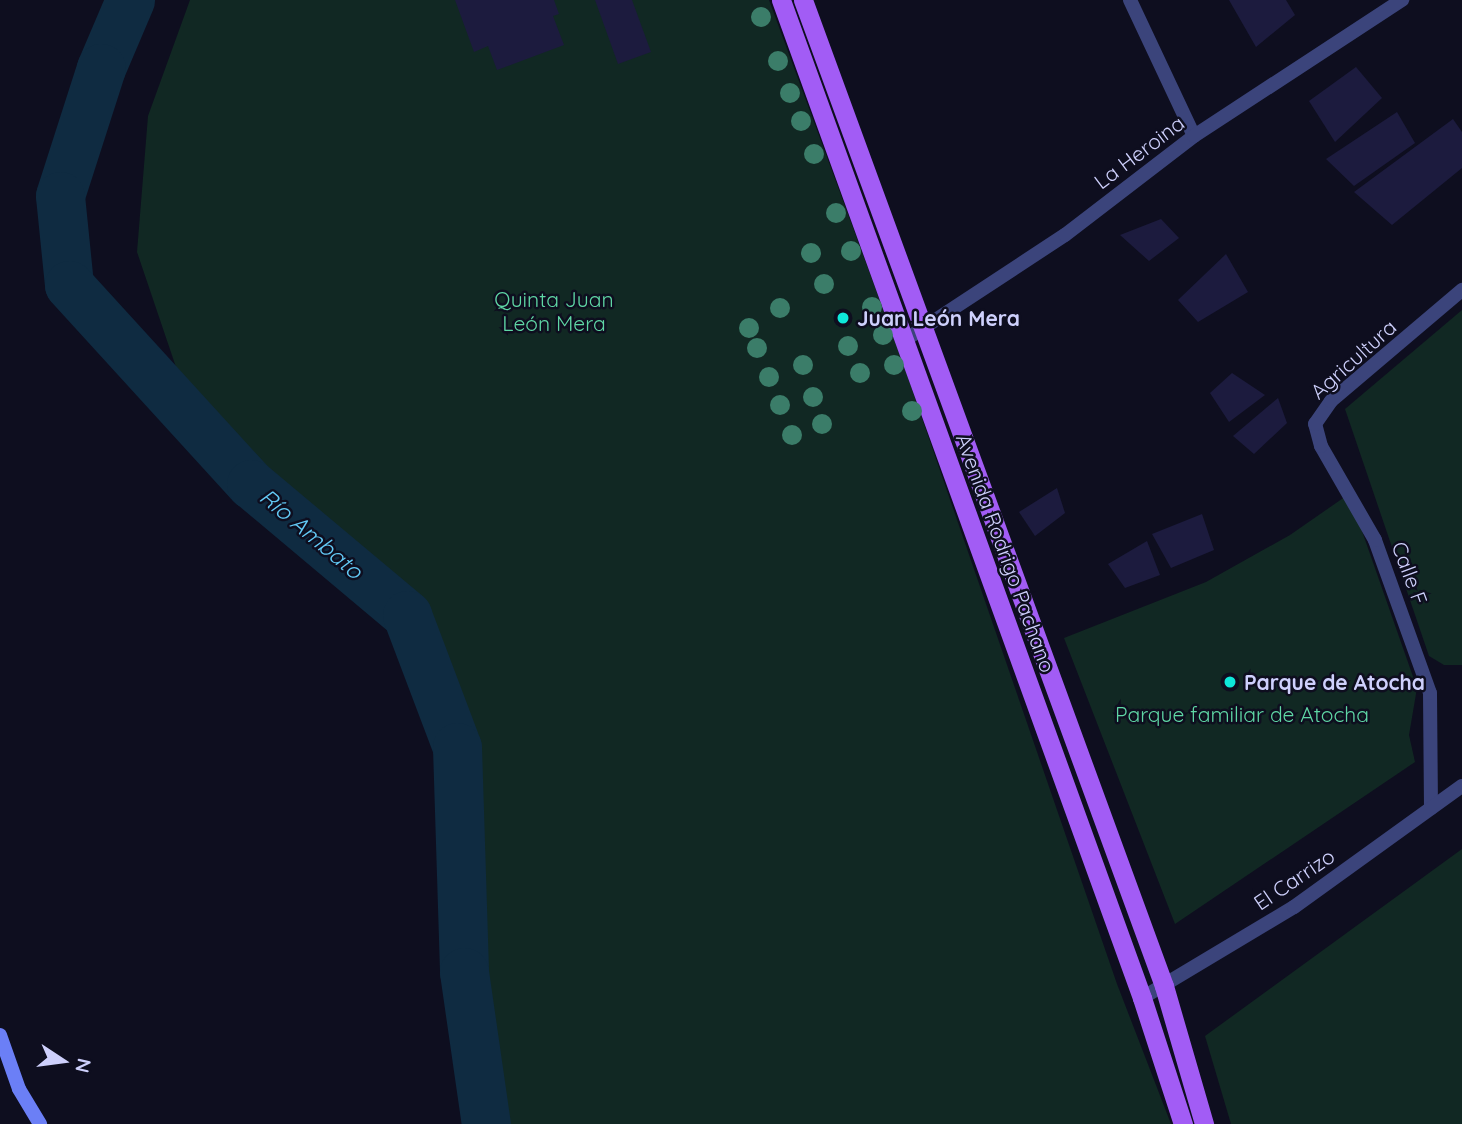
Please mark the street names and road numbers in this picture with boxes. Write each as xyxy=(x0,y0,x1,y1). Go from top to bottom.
street label: La Heroina xyxy=(1089,110,1189,194)
street label: Agricultura xyxy=(1305,314,1401,404)
street label: Avenida Rodrigo Pachano xyxy=(951,430,1061,676)
street label: Calle F xyxy=(1387,538,1433,608)
street label: El Carrizo xyxy=(1249,843,1339,915)

